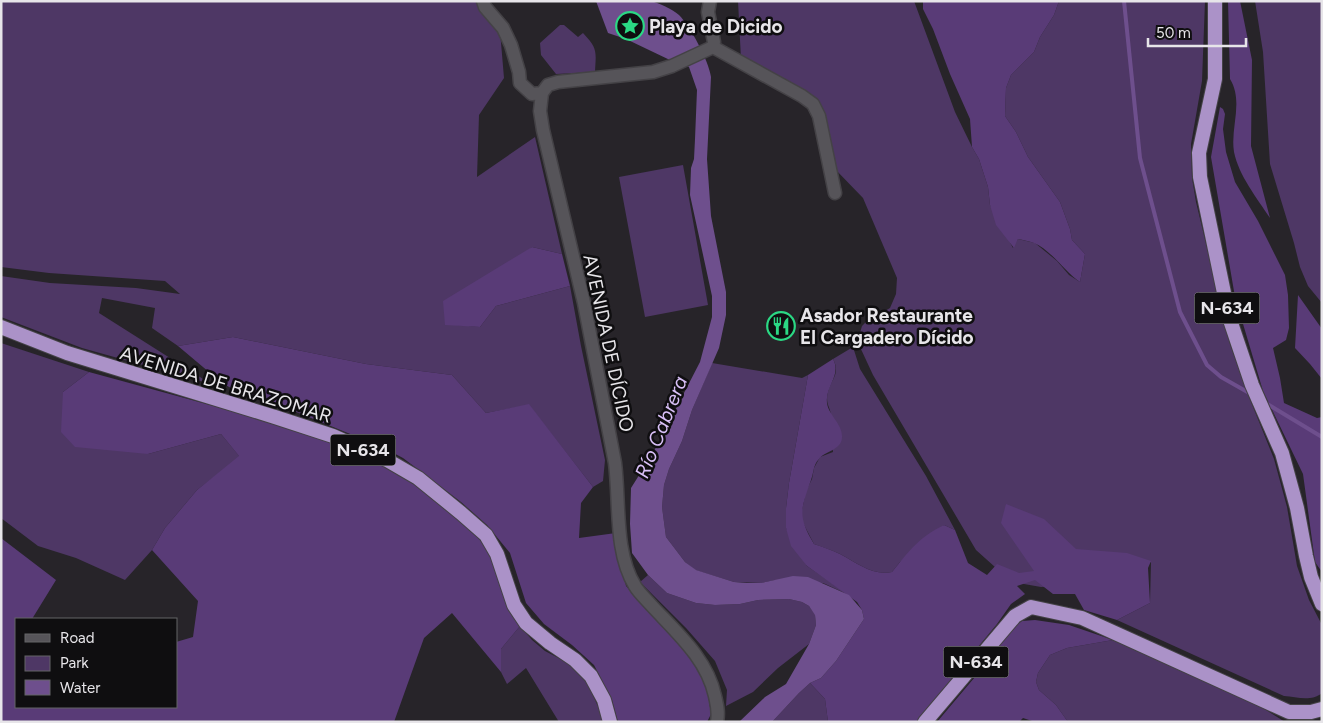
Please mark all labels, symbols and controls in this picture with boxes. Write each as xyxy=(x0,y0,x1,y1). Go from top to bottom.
place icon: Playa de Dicido xyxy=(615,11,645,41)
place label: Playa de Dicido xyxy=(649,15,783,38)
scale bar xyxy=(1148,15,1246,47)
text: 50 m xyxy=(1156,24,1191,42)
street label: AVENIDA DE DÍCIDO xyxy=(578,252,639,434)
road number: N-634 xyxy=(1194,292,1260,324)
place label: Asador Restaurante El Cargadero Dícido xyxy=(800,304,974,349)
restaurant icon: Asador Restaurante El Cargadero Dícido xyxy=(766,311,796,341)
street label: AVENIDA DE BRAZOMAR xyxy=(117,341,335,428)
water label: Río Cabrera xyxy=(630,372,692,482)
road number: N-634 xyxy=(330,434,396,466)
legend xyxy=(15,618,178,708)
text: Road xyxy=(60,629,95,647)
road number: N-634 xyxy=(944,646,1008,678)
text: Park xyxy=(60,654,89,672)
text: Water xyxy=(60,679,100,697)

